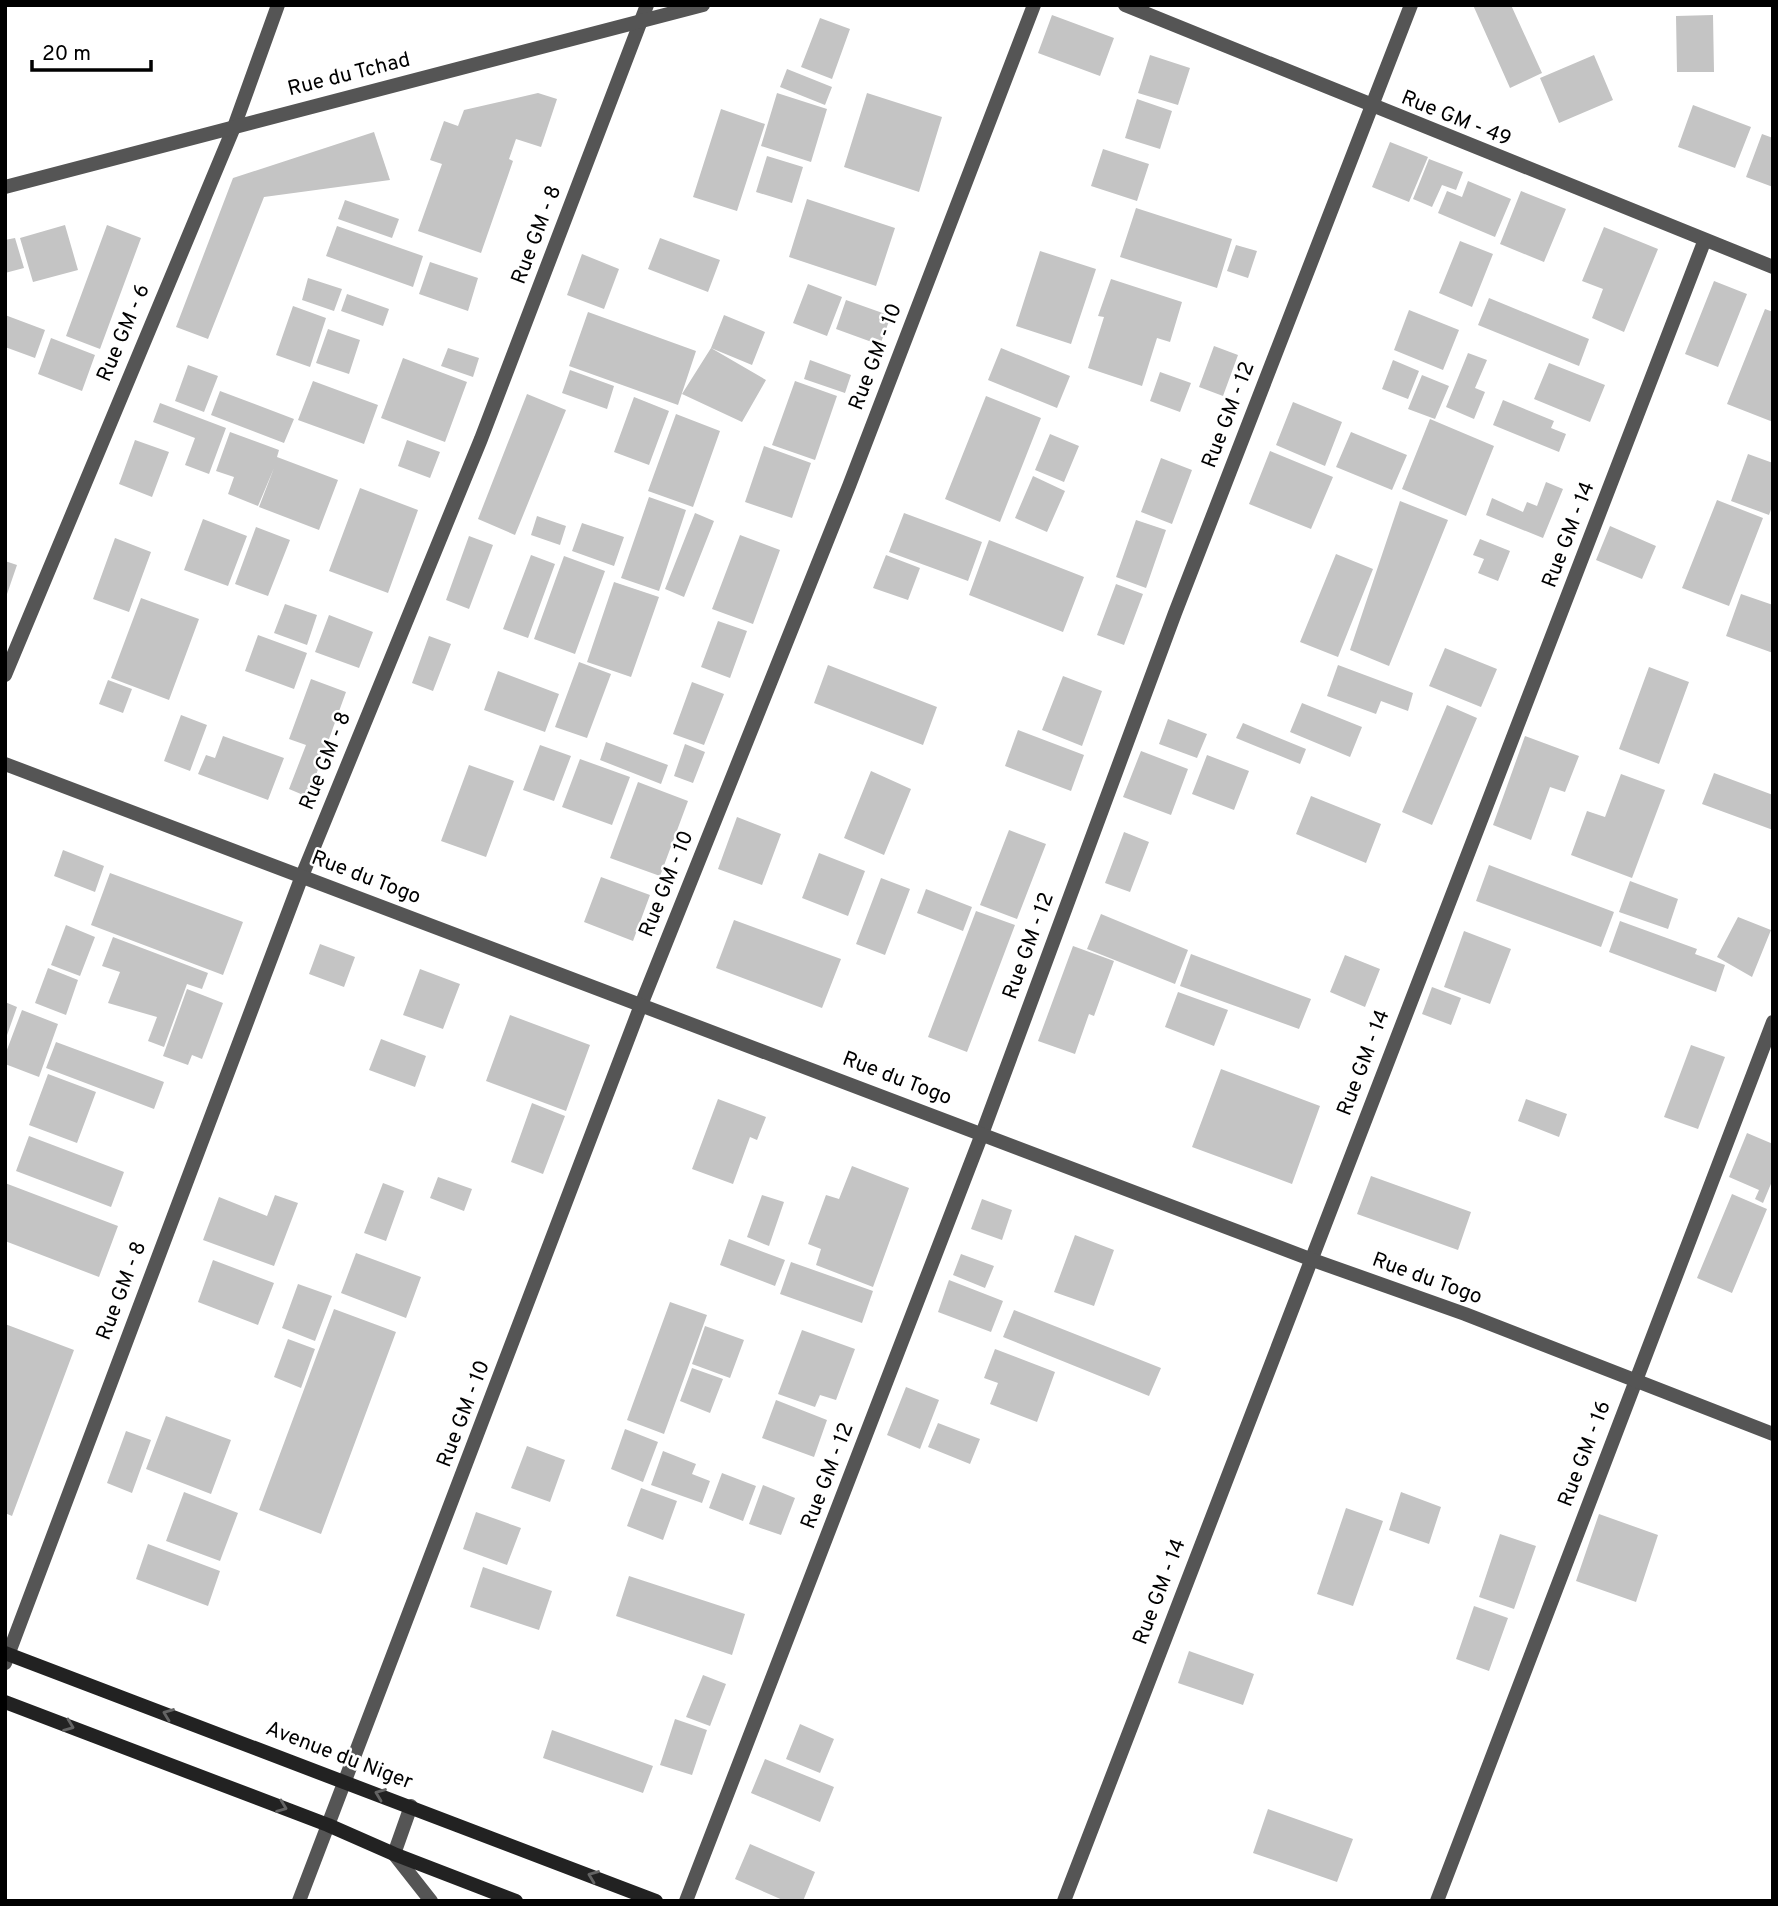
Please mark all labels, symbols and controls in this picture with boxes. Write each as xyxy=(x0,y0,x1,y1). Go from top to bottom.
scale bar xyxy=(32,28,150,72)
text: 20 m xyxy=(42,41,91,68)
street label: Rue du Tchad xyxy=(285,47,413,103)
street label: Rue GM - 49 xyxy=(1397,85,1515,153)
street label: Rue GM - 8 xyxy=(506,182,568,288)
street label: Rue GM - 6 xyxy=(91,280,157,386)
street label: Rue GM - 10 xyxy=(843,300,909,414)
street label: Rue GM - 12 xyxy=(1196,358,1262,472)
street label: Rue GM - 14 xyxy=(1536,478,1602,592)
street label: Rue GM - 8 xyxy=(294,708,358,814)
street label: Rue GM - 10 xyxy=(633,827,701,941)
street label: Rue du Togo xyxy=(307,845,425,911)
street label: Rue GM - 12 xyxy=(997,889,1061,1003)
street label: Rue GM - 14 xyxy=(1331,1006,1397,1120)
street label: Rue du Togo xyxy=(838,1046,956,1112)
street label: Rue GM - 8 xyxy=(91,1238,153,1344)
street label: Rue du Togo xyxy=(1368,1247,1486,1311)
street label: Rue GM - 10 xyxy=(431,1357,497,1471)
street label: Rue GM - 16 xyxy=(1552,1397,1618,1511)
street label: Rue GM - 12 xyxy=(795,1419,861,1533)
street label: Rue GM - 14 xyxy=(1127,1535,1193,1649)
one-way arrow xyxy=(162,1708,174,1722)
street label: Avenue du Niger xyxy=(262,1716,416,1796)
one-way arrow xyxy=(62,1718,74,1732)
one-way arrow xyxy=(375,1788,387,1802)
one-way arrow xyxy=(275,1799,287,1813)
one-way arrow xyxy=(587,1871,599,1885)

